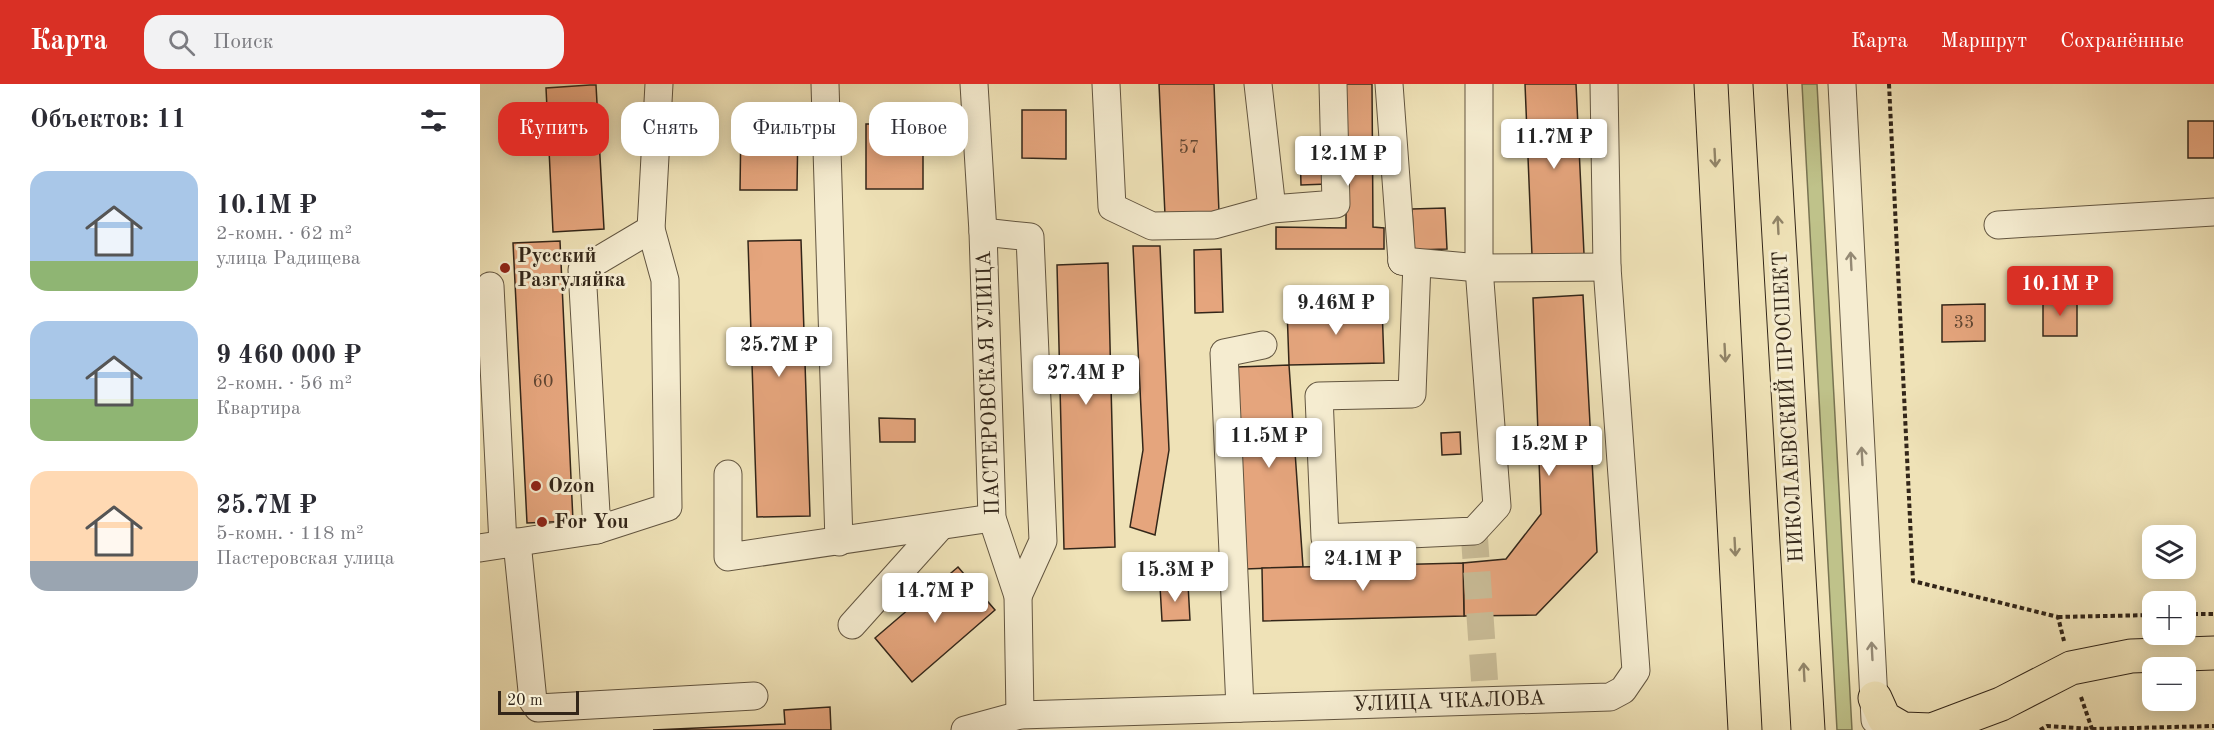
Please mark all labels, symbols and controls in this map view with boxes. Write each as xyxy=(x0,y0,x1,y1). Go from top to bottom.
search box xyxy=(144,15,564,69)
icon: search xyxy=(165,26,198,59)
text: Карта xyxy=(30,28,108,56)
text: Поиск xyxy=(213,31,274,53)
text: Карта xyxy=(1851,31,1908,52)
text: Маршрут xyxy=(1941,31,2027,52)
text: Сохранённые xyxy=(2060,31,2184,52)
chip: Купить xyxy=(498,102,609,156)
chip: Снять xyxy=(621,102,719,156)
chip: Фильтры xyxy=(731,102,857,156)
chip: Новое xyxy=(869,102,968,156)
icon: filters xyxy=(417,104,450,137)
text: Объектов: 11 xyxy=(30,107,186,133)
pin: 11.7M ₽ xyxy=(1499,119,1609,170)
text: 11.7M ₽ xyxy=(1515,128,1593,148)
pin: 12.1M ₽ xyxy=(1293,136,1403,187)
house number: 57 xyxy=(1179,139,1199,157)
text: 12.1M ₽ xyxy=(1309,145,1387,165)
one-way arrow xyxy=(1710,147,1721,167)
text: 10.1M ₽ xyxy=(216,193,317,219)
icon: home xyxy=(78,195,150,267)
one-way arrow xyxy=(1772,216,1783,236)
text: 2-комн. · 62 m² xyxy=(216,224,352,244)
place label: Русский Разгуляйка xyxy=(517,246,626,291)
text: улица Радищева xyxy=(216,249,361,269)
street label: ПАСТЕРОВСКАЯ УЛИЦА xyxy=(974,250,1004,516)
street label: НИКОЛАЕВСКИЙ ПРОСПЕКТ xyxy=(1765,251,1808,564)
one-way arrow xyxy=(1846,252,1857,272)
marker: Русский Разгуляйка xyxy=(498,261,512,275)
pin: 10.1M ₽ xyxy=(2005,266,2115,317)
text: 10.1M ₽ xyxy=(2021,275,2099,295)
pin: 9.46M ₽ xyxy=(1281,285,1391,336)
text: 9.46M ₽ xyxy=(1297,294,1375,314)
house number: 33 xyxy=(1954,314,1974,332)
pin: 25.7M ₽ xyxy=(724,327,834,378)
text: 25.7M ₽ xyxy=(740,336,818,356)
one-way arrow xyxy=(1720,342,1731,362)
text: 9 460 000 ₽ xyxy=(216,343,362,369)
icon: home xyxy=(78,345,150,417)
pin: 27.4M ₽ xyxy=(1031,355,1141,406)
text: 27.4M ₽ xyxy=(1047,364,1125,384)
house number: 60 xyxy=(533,373,553,391)
text: 2-комн. · 56 m² xyxy=(216,374,352,394)
text: Квартира xyxy=(216,399,301,419)
pin: 11.5M ₽ xyxy=(1214,418,1324,469)
pin: 15.2M ₽ xyxy=(1494,426,1604,477)
text: 11.5M ₽ xyxy=(1230,427,1308,447)
text: 15.2M ₽ xyxy=(1510,435,1588,455)
one-way arrow xyxy=(1856,446,1867,466)
place label: Ozon xyxy=(548,476,595,497)
marker: Ozon xyxy=(529,479,543,493)
text: 25.7M ₽ xyxy=(216,493,317,519)
icon: home xyxy=(78,495,150,567)
place label: For You xyxy=(554,512,629,533)
marker: For You xyxy=(535,515,549,529)
text: 5-комн. · 118 m² xyxy=(216,524,364,544)
map controls xyxy=(2142,525,2196,711)
button: layers xyxy=(2142,525,2196,579)
one-way arrow xyxy=(1730,537,1741,557)
pin: 24.1M ₽ xyxy=(1308,541,1418,592)
text: Пастеровская улица xyxy=(216,549,395,569)
text: 24.1M ₽ xyxy=(1324,550,1402,570)
pin: 15.3M ₽ xyxy=(1120,552,1230,603)
text: 15.3M ₽ xyxy=(1136,561,1214,581)
pin: 14.7M ₽ xyxy=(880,573,990,624)
text: 14.7M ₽ xyxy=(896,582,974,602)
button: + xyxy=(2142,591,2196,645)
one-way arrow xyxy=(1867,641,1878,661)
button: − xyxy=(2142,657,2196,711)
one-way arrow xyxy=(1799,662,1810,682)
scale bar xyxy=(498,688,579,716)
street label: УЛИЦА ЧКАЛОВА xyxy=(1353,688,1545,716)
text: 20 m xyxy=(507,693,543,709)

